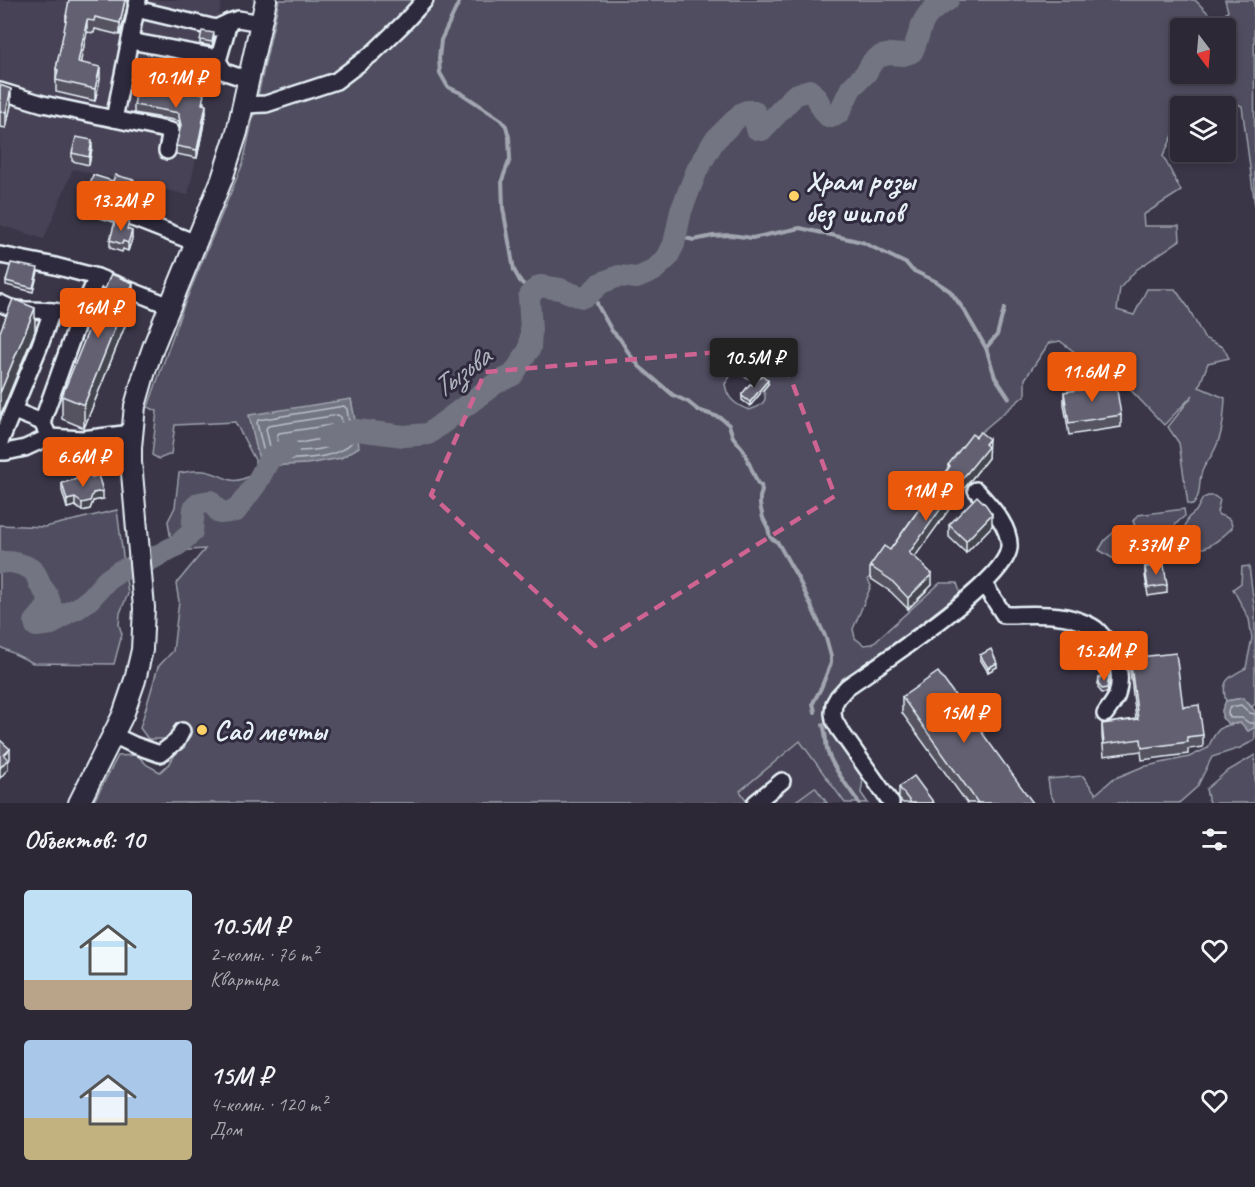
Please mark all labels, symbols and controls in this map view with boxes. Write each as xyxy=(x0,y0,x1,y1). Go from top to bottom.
north arrow xyxy=(1170,18,1236,84)
map controls xyxy=(1170,18,1236,162)
pin: 10.1M ₽ xyxy=(121,58,231,109)
text: 10.1M ₽ xyxy=(146,65,206,90)
button: layers xyxy=(1170,96,1236,162)
place label: Храм розы без шипов xyxy=(806,163,917,231)
pin: 13.2M ₽ xyxy=(66,181,176,232)
text: 13.2M ₽ xyxy=(91,188,151,213)
marker: Храм розы без шипов xyxy=(787,189,801,203)
pin: 16M ₽ xyxy=(56,288,140,339)
text: 16M ₽ xyxy=(74,295,122,320)
water label: Тызьва xyxy=(424,336,501,406)
pin: 10.5M ₽ xyxy=(699,338,809,389)
text: 10.5M ₽ xyxy=(724,345,784,370)
pin: 11.6M ₽ xyxy=(1037,352,1147,403)
text: 11.6M ₽ xyxy=(1061,359,1123,384)
pin: 6.6M ₽ xyxy=(34,437,132,488)
text: 6.6M ₽ xyxy=(57,444,109,469)
pin: 11M ₽ xyxy=(884,471,968,522)
text: 11M ₽ xyxy=(902,478,950,503)
pin: 7.37M ₽ xyxy=(1101,525,1211,576)
text: 7.37M ₽ xyxy=(1126,532,1186,557)
pin: 15.2M ₽ xyxy=(1049,631,1159,682)
text: 15.2M ₽ xyxy=(1074,638,1134,663)
pin: 15M ₽ xyxy=(922,693,1006,744)
text: 15M ₽ xyxy=(940,700,988,725)
place label: Сад мечты xyxy=(214,713,329,748)
marker: Сад мечты xyxy=(195,723,209,737)
text: Объектов: 10 xyxy=(24,823,144,856)
icon: filters xyxy=(1198,823,1231,856)
text: 10.5M ₽ xyxy=(210,909,289,942)
icon: home xyxy=(72,914,144,986)
icon: heart xyxy=(1198,934,1231,967)
text: 2-комн. · 76 m² xyxy=(210,942,318,967)
text: Квартира xyxy=(210,967,278,992)
text: 15M ₽ xyxy=(210,1059,272,1092)
icon: home xyxy=(72,1064,144,1136)
icon: heart xyxy=(1198,1084,1231,1117)
text: 4-комн. · 120 m² xyxy=(210,1092,327,1117)
text: Дом xyxy=(210,1117,242,1142)

